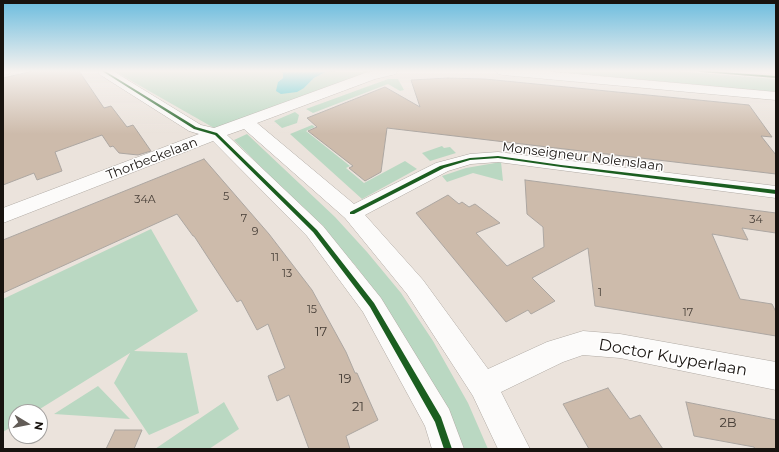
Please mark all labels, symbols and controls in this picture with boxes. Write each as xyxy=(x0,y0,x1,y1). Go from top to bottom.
street label: Thorbeckelaan xyxy=(104,134,200,184)
street label: Monseigneur Nolenslaan xyxy=(501,139,665,175)
house number: 5 xyxy=(223,190,229,204)
house number: 34A xyxy=(134,193,156,207)
house number: 7 xyxy=(241,212,247,226)
house number: 34 xyxy=(749,213,763,227)
house number: 9 xyxy=(252,225,258,239)
house number: 11 xyxy=(271,251,279,265)
house number: 13 xyxy=(282,267,292,281)
house number: 1 xyxy=(598,286,602,300)
house number: 15 xyxy=(307,303,317,317)
house number: 17 xyxy=(683,306,693,320)
house number: 17 xyxy=(315,324,327,340)
street label: Doctor Kuyperlaan xyxy=(597,335,749,381)
house number: 19 xyxy=(339,371,351,387)
house number: 21 xyxy=(352,399,364,415)
north arrow xyxy=(8,404,48,444)
house number: 2B xyxy=(719,415,737,431)
text: N xyxy=(31,420,46,431)

